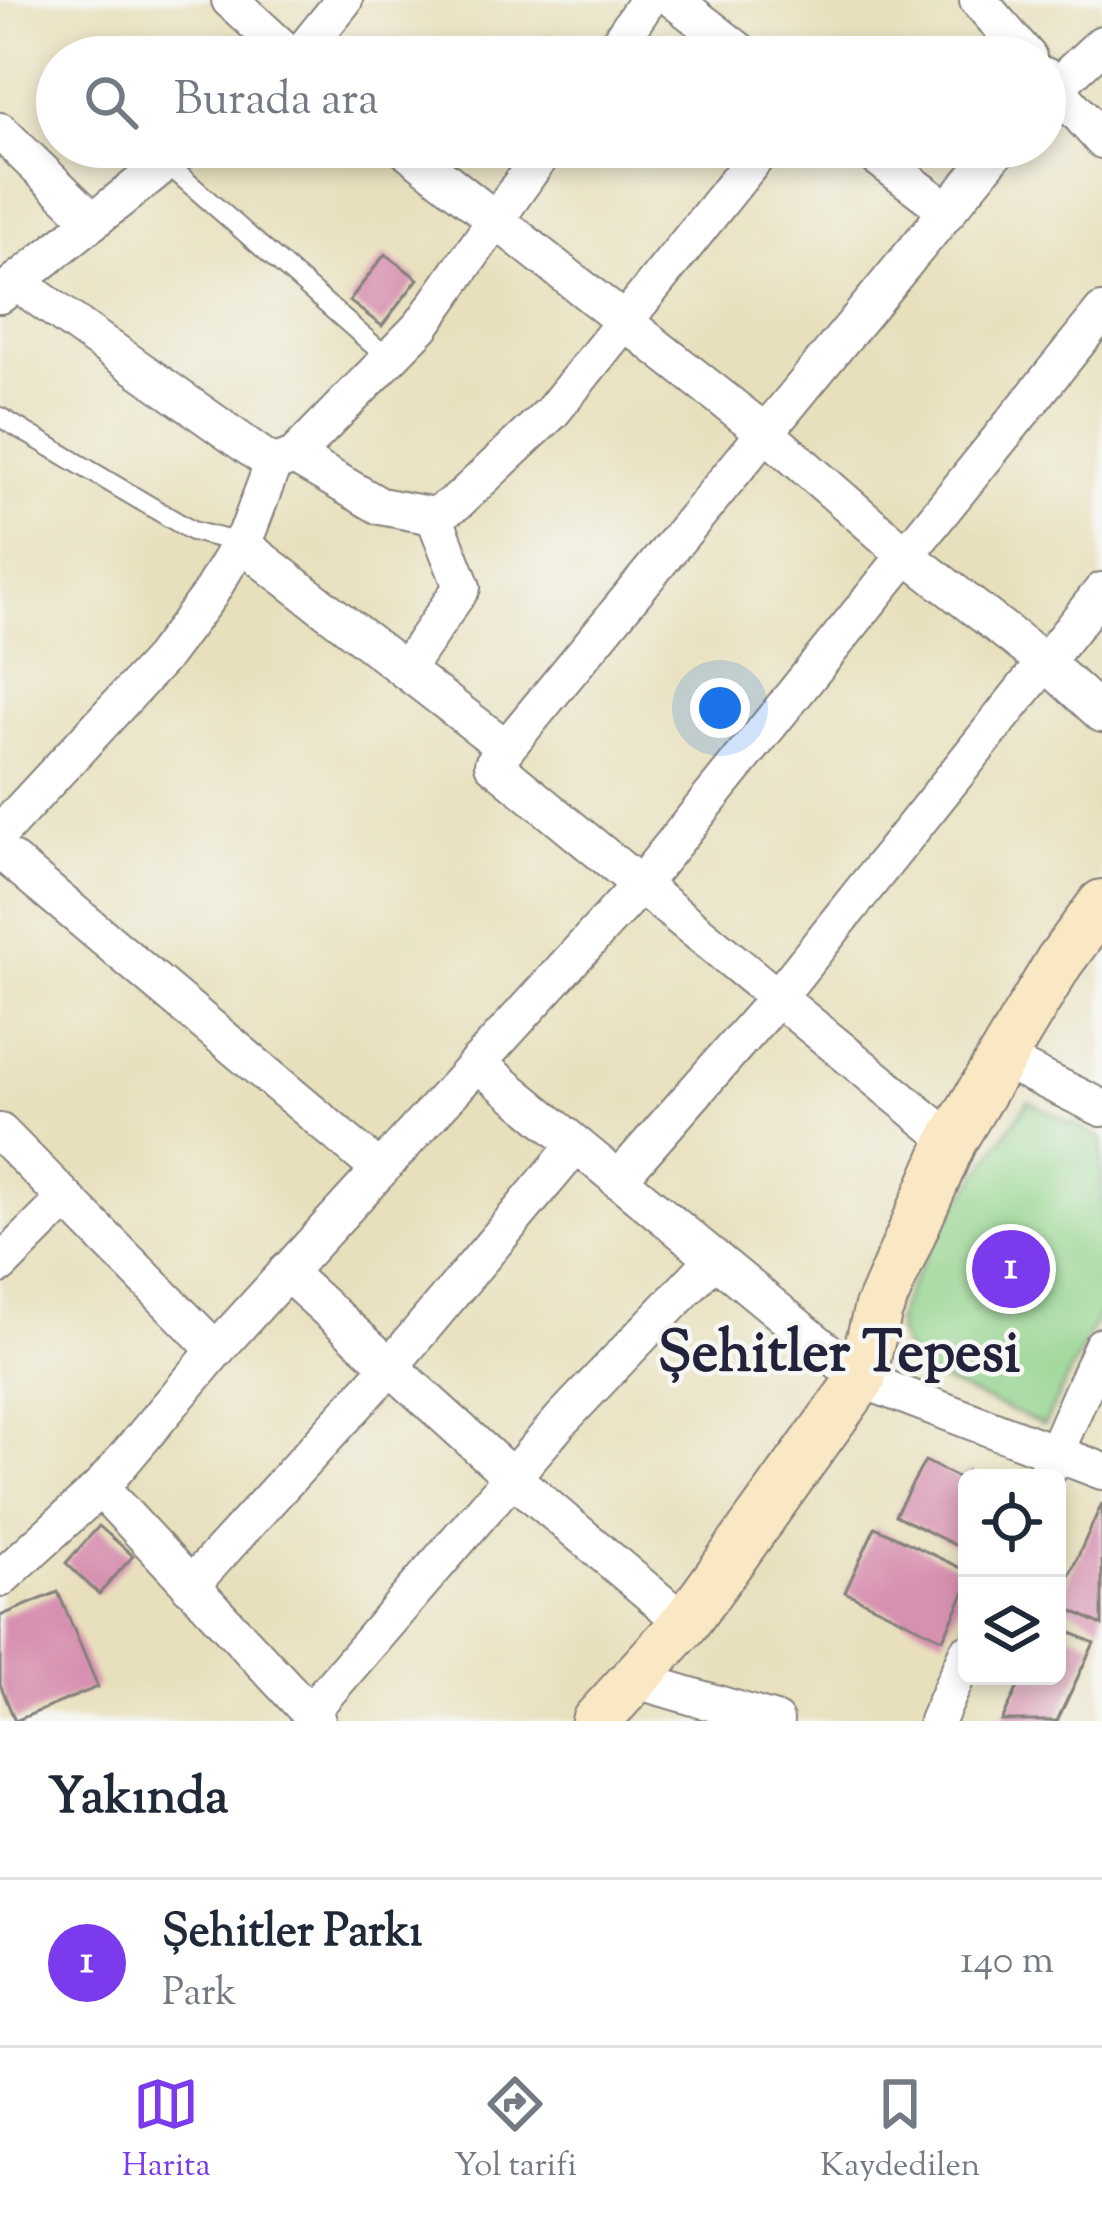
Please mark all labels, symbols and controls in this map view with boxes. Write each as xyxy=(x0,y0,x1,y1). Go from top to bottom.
search box xyxy=(36,36,1066,168)
icon: search xyxy=(78,69,144,135)
text: Burada ara xyxy=(174,70,379,135)
your location xyxy=(690,678,750,738)
pin: 1 xyxy=(972,1224,1050,1314)
district label: Şehitler Tepesi xyxy=(658,1315,1020,1397)
map controls xyxy=(958,1469,1066,1685)
button: locate xyxy=(958,1469,1066,1577)
button: layers xyxy=(958,1577,1066,1685)
text: Yakında xyxy=(48,1763,229,1836)
text: Şehitler Parkı xyxy=(162,1902,422,1967)
text: 1 xyxy=(80,1935,94,1991)
text: 140 m xyxy=(960,1935,1054,1991)
text: Park xyxy=(162,1967,237,2023)
tab: Harita xyxy=(122,2071,211,2191)
tab: Yol tarifi xyxy=(454,2071,577,2191)
tab: Kaydedilen xyxy=(820,2071,980,2191)

